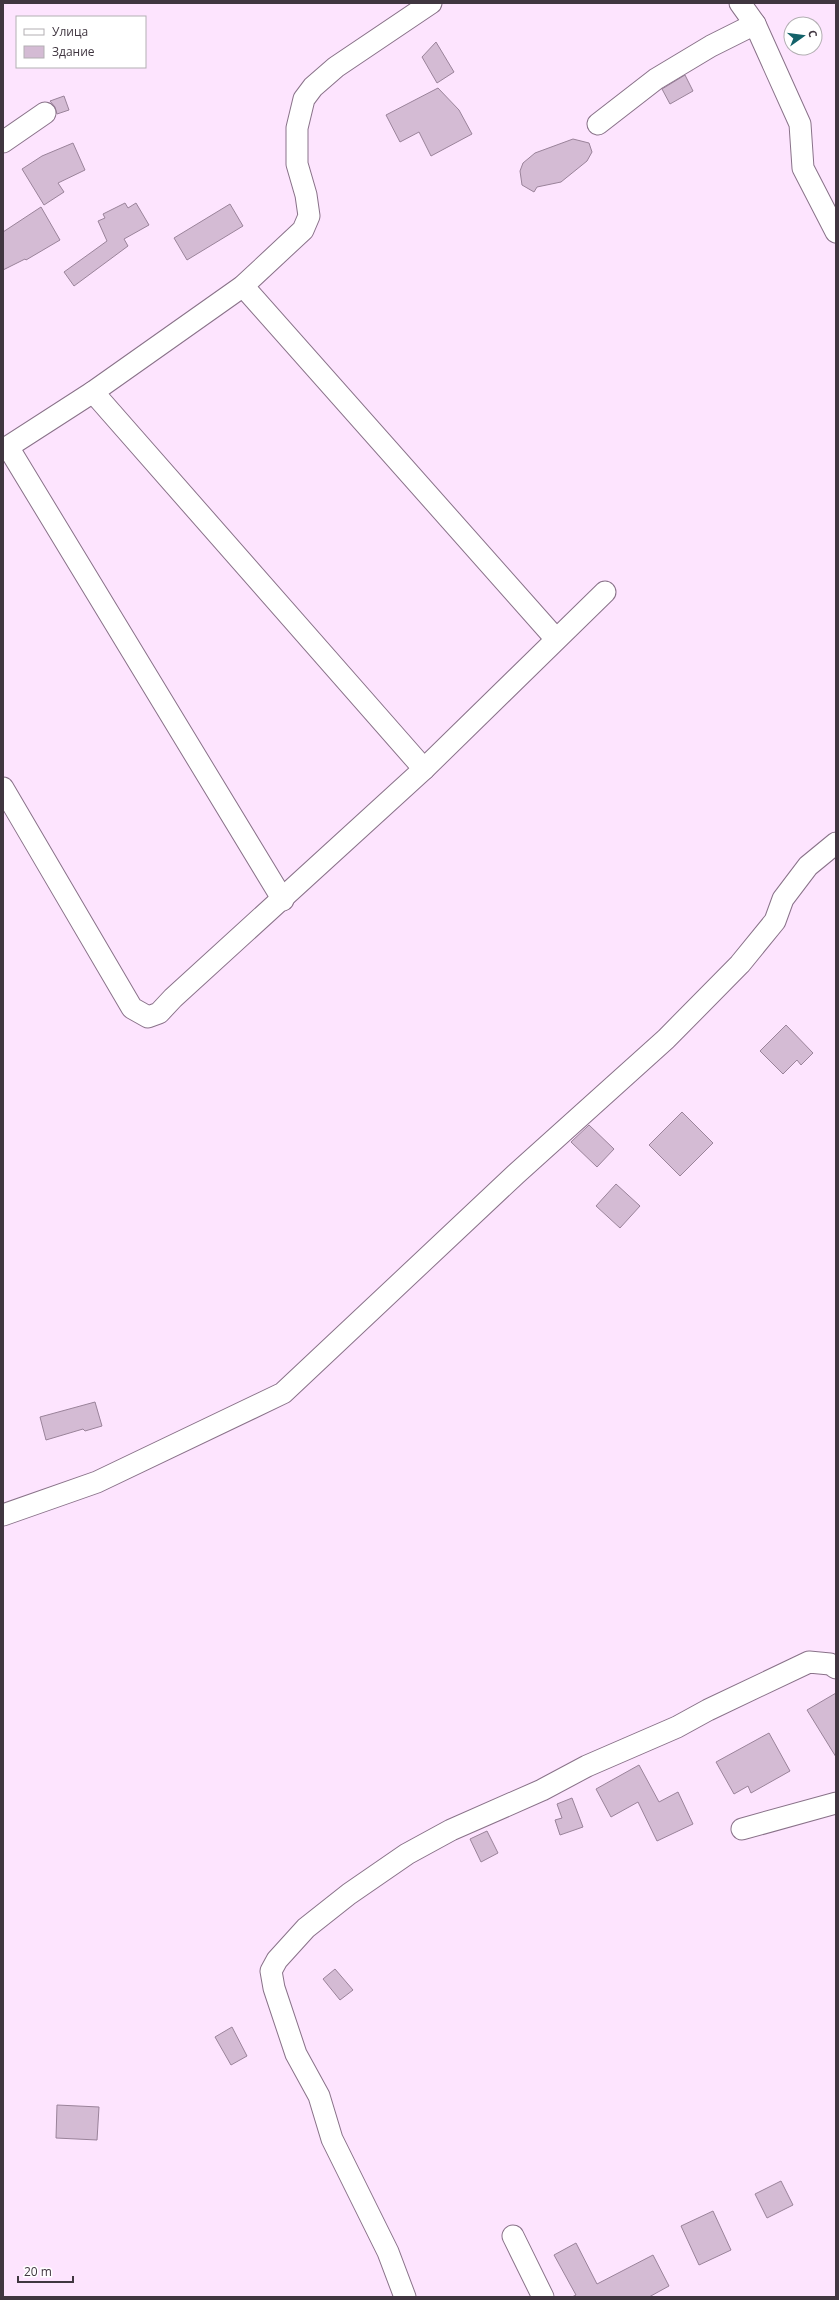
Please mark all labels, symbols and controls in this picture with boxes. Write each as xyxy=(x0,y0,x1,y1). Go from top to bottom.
legend xyxy=(16,16,146,68)
north arrow xyxy=(783,16,823,56)
text: Улица xyxy=(52,23,88,40)
text: С xyxy=(805,28,821,39)
text: Здание xyxy=(52,43,95,60)
scale bar xyxy=(18,2258,73,2284)
text: 20 m xyxy=(24,2263,52,2280)

